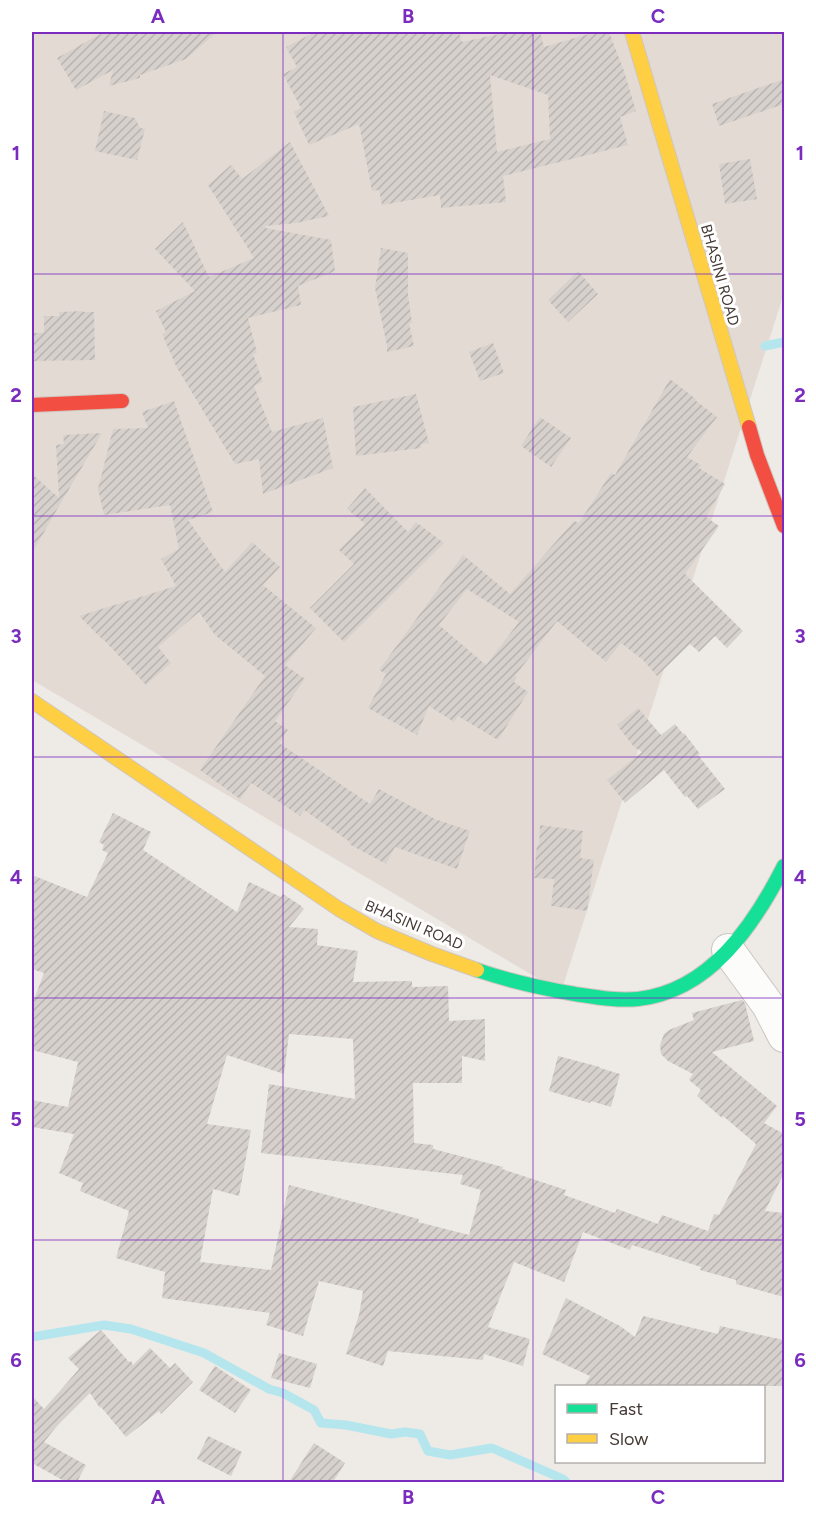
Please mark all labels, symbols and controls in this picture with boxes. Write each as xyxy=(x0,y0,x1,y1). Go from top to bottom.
text: A xyxy=(151,4,166,28)
text: B xyxy=(402,4,414,28)
text: C xyxy=(651,4,665,28)
text: 1 xyxy=(12,141,20,165)
text: 1 xyxy=(796,141,804,165)
street label: BHASINI ROAD xyxy=(697,222,743,328)
text: 2 xyxy=(10,383,22,407)
text: 2 xyxy=(794,383,806,407)
text: 3 xyxy=(10,624,22,648)
text: 3 xyxy=(794,624,806,648)
text: 4 xyxy=(10,865,23,889)
text: 4 xyxy=(794,865,807,889)
street label: BHASINI ROAD xyxy=(362,896,466,954)
text: 5 xyxy=(10,1107,22,1131)
text: 5 xyxy=(794,1107,806,1131)
text: 6 xyxy=(10,1348,22,1372)
text: 6 xyxy=(794,1348,806,1372)
legend xyxy=(555,1385,765,1463)
text: Fast xyxy=(609,1398,643,1420)
text: Slow xyxy=(609,1428,648,1450)
text: A xyxy=(151,1485,166,1509)
text: B xyxy=(402,1485,414,1509)
text: C xyxy=(651,1485,665,1509)

